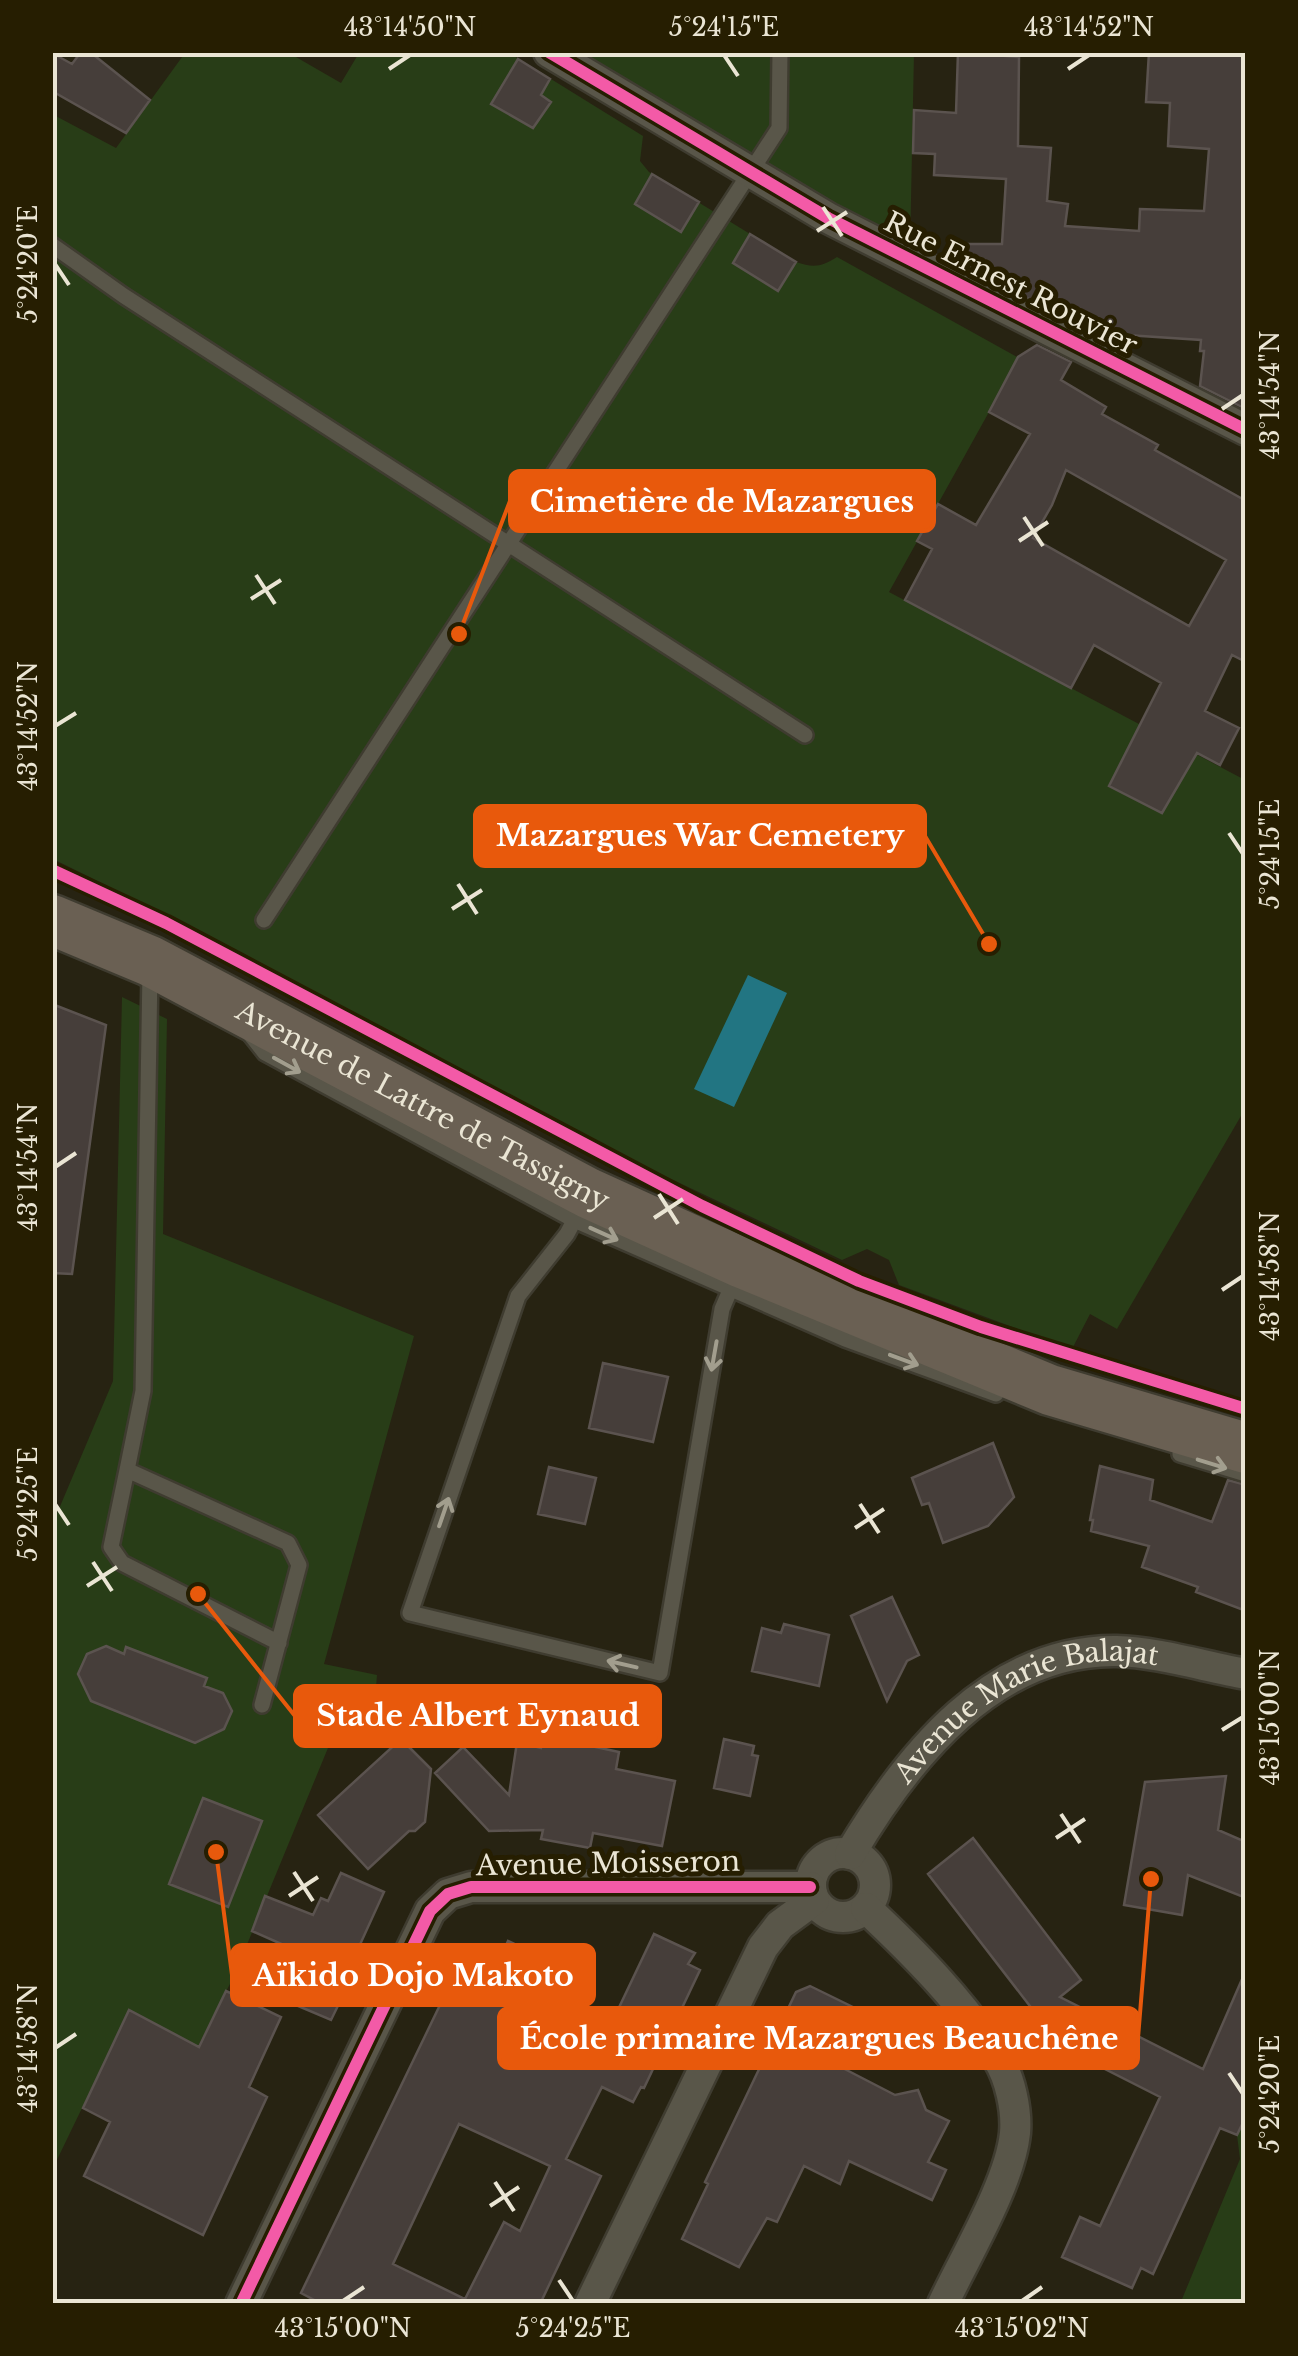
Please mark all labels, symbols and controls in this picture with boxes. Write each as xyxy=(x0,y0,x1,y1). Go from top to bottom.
text: 43°14'50"N xyxy=(344,12,476,43)
text: 5°24'15"E xyxy=(669,12,779,43)
text: 43°14'52"N xyxy=(1024,12,1154,43)
street label: Rue Ernest Rouvier xyxy=(878,204,1144,363)
text: 5°24'20"E xyxy=(13,205,44,323)
text: 43°14'54"N xyxy=(1255,331,1286,459)
callout: Cimetière de Mazargues xyxy=(510,471,934,531)
text: Cimetière de Mazargues xyxy=(530,483,914,520)
text: 43°14'52"N xyxy=(13,661,44,791)
text: 5°24'15"E xyxy=(1255,799,1286,909)
callout: Mazargues War Cemetery xyxy=(475,806,925,866)
text: Mazargues War Cemetery xyxy=(496,817,905,854)
street label: Avenue de Lattre de Tassigny xyxy=(229,992,615,1218)
one-way arrow xyxy=(271,1055,301,1075)
text: 43°14'54"N xyxy=(13,1103,44,1231)
text: 43°14'58"N xyxy=(1255,1211,1286,1341)
one-way arrow xyxy=(588,1226,619,1244)
one-way arrow xyxy=(704,1339,723,1372)
one-way arrow xyxy=(887,1352,918,1370)
text: 5°24'25"E xyxy=(13,1447,44,1561)
one-way arrow xyxy=(1195,1456,1227,1474)
one-way arrow xyxy=(437,1497,455,1528)
street label: Avenue Marie Balajat xyxy=(886,1634,1162,1791)
text: 43°15'00"N xyxy=(1255,1649,1286,1785)
one-way arrow xyxy=(607,1653,638,1672)
callout: Stade Albert Eynaud xyxy=(295,1686,660,1746)
text: Stade Albert Eynaud xyxy=(316,1697,640,1734)
street label: Avenue Moisseron xyxy=(475,1844,740,1883)
callout: Aïkido Dojo Makoto xyxy=(232,1945,594,2005)
text: Aïkido Dojo Makoto xyxy=(251,1957,574,1994)
text: 43°14'58"N xyxy=(13,1983,44,2113)
callout: École primaire Mazargues Beauchêne xyxy=(499,2008,1138,2068)
text: École primaire Mazargues Beauchêne xyxy=(519,2020,1119,2057)
text: 5°24'20"E xyxy=(1255,2035,1286,2153)
text: 43°15'00"N xyxy=(275,2313,411,2344)
text: 5°24'25"E xyxy=(516,2313,630,2344)
text: 43°15'02"N xyxy=(955,2313,1089,2344)

